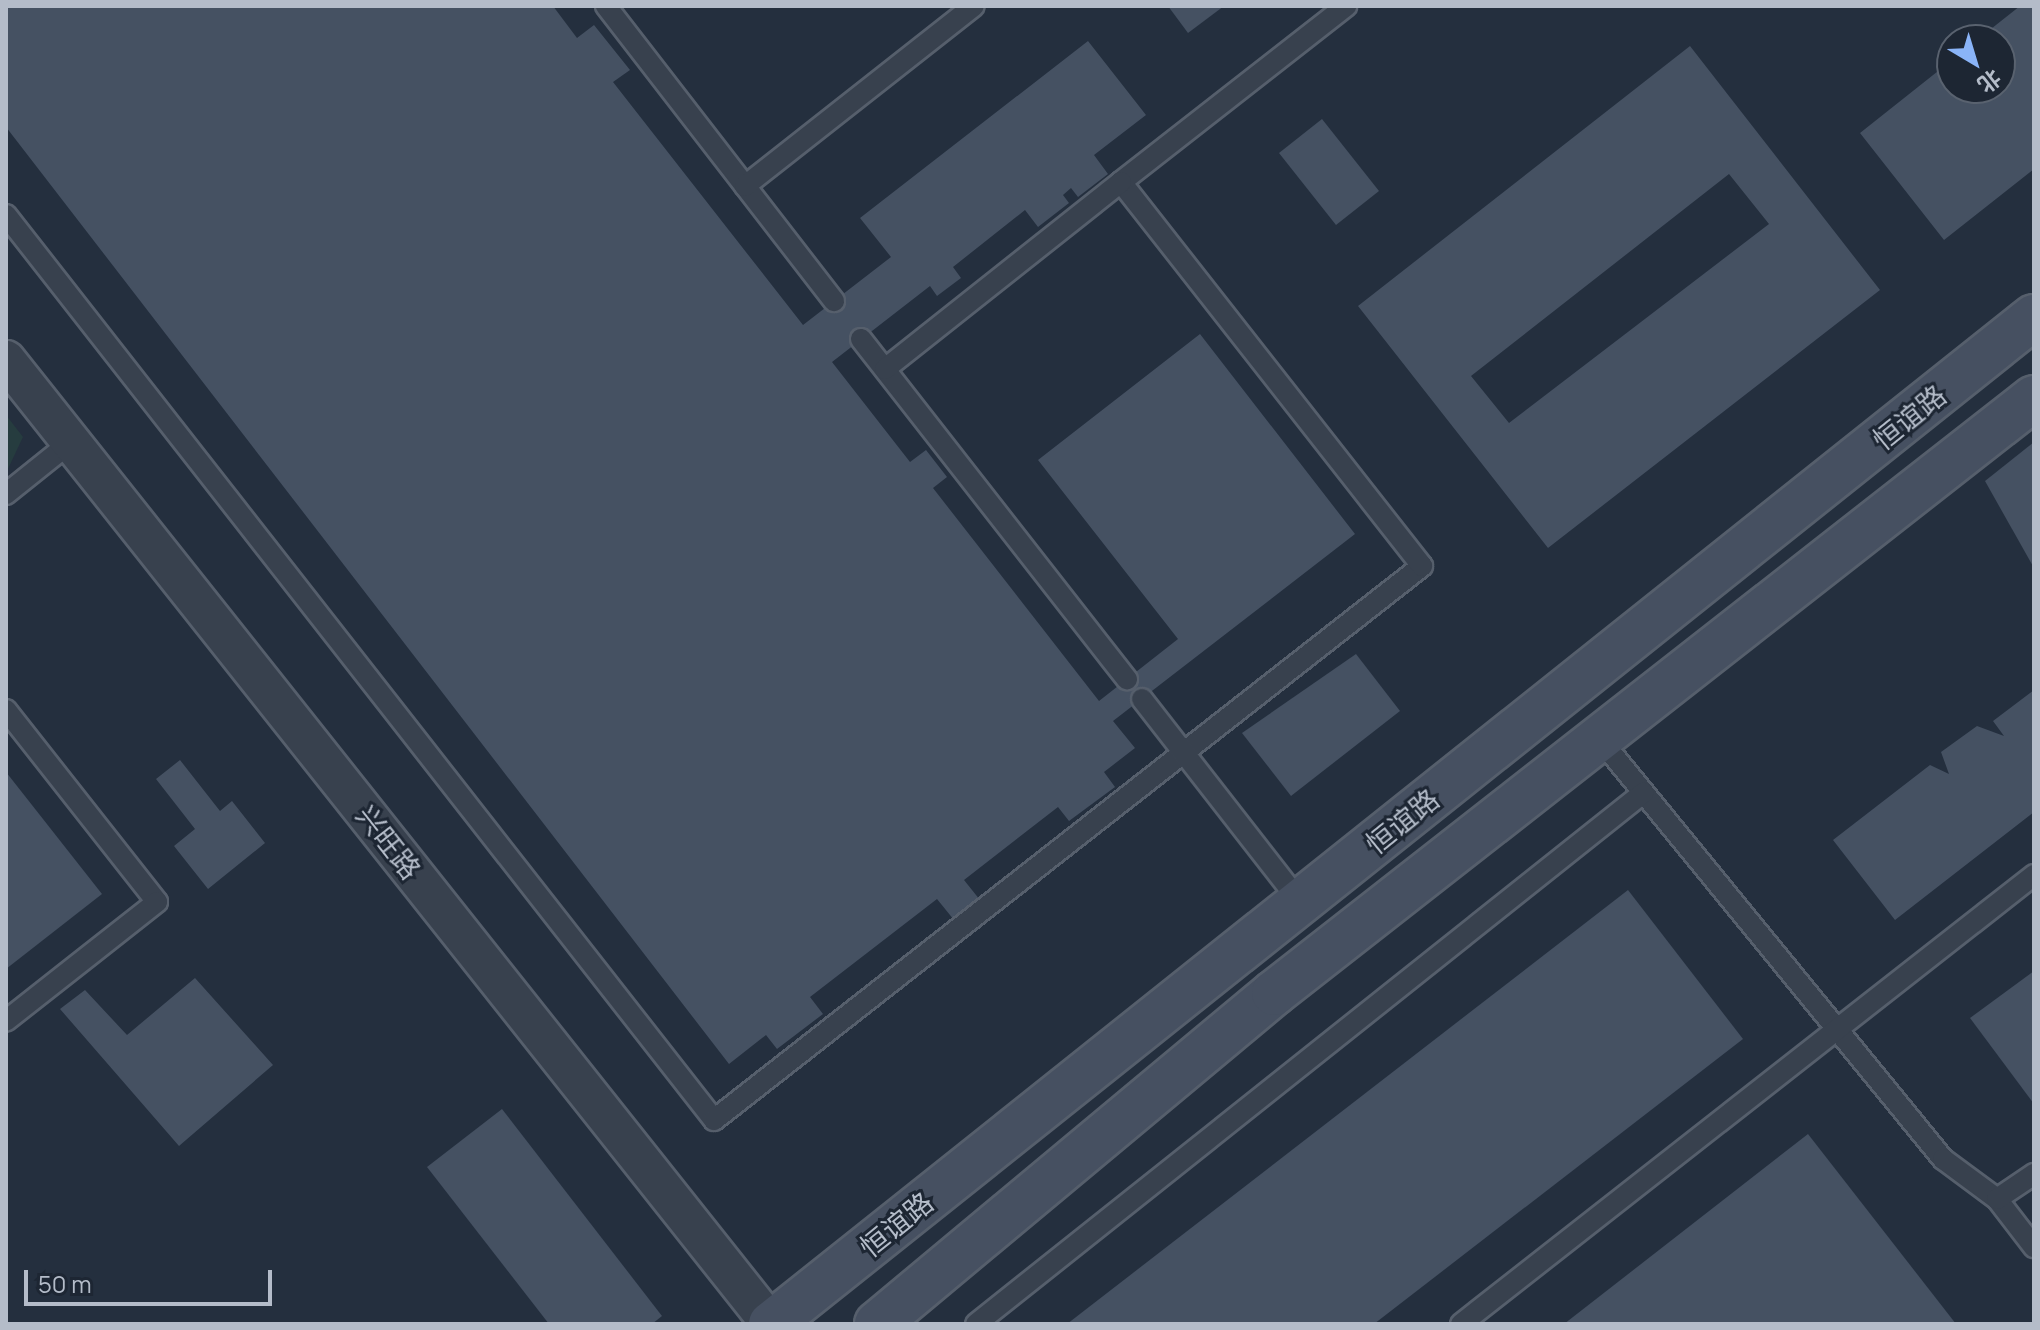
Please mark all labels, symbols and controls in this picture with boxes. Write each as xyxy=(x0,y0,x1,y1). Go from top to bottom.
north arrow xyxy=(1936,24,2016,104)
text: 北 xyxy=(1972,63,2007,100)
street label: 恒谊路 xyxy=(1866,378,1952,456)
street label: 恒谊路 xyxy=(1359,782,1445,860)
street label: 兴旺路 xyxy=(350,799,428,885)
street label: 恒谊路 xyxy=(853,1185,939,1263)
scale bar xyxy=(28,1254,276,1304)
text: 50 m xyxy=(38,1267,92,1300)

